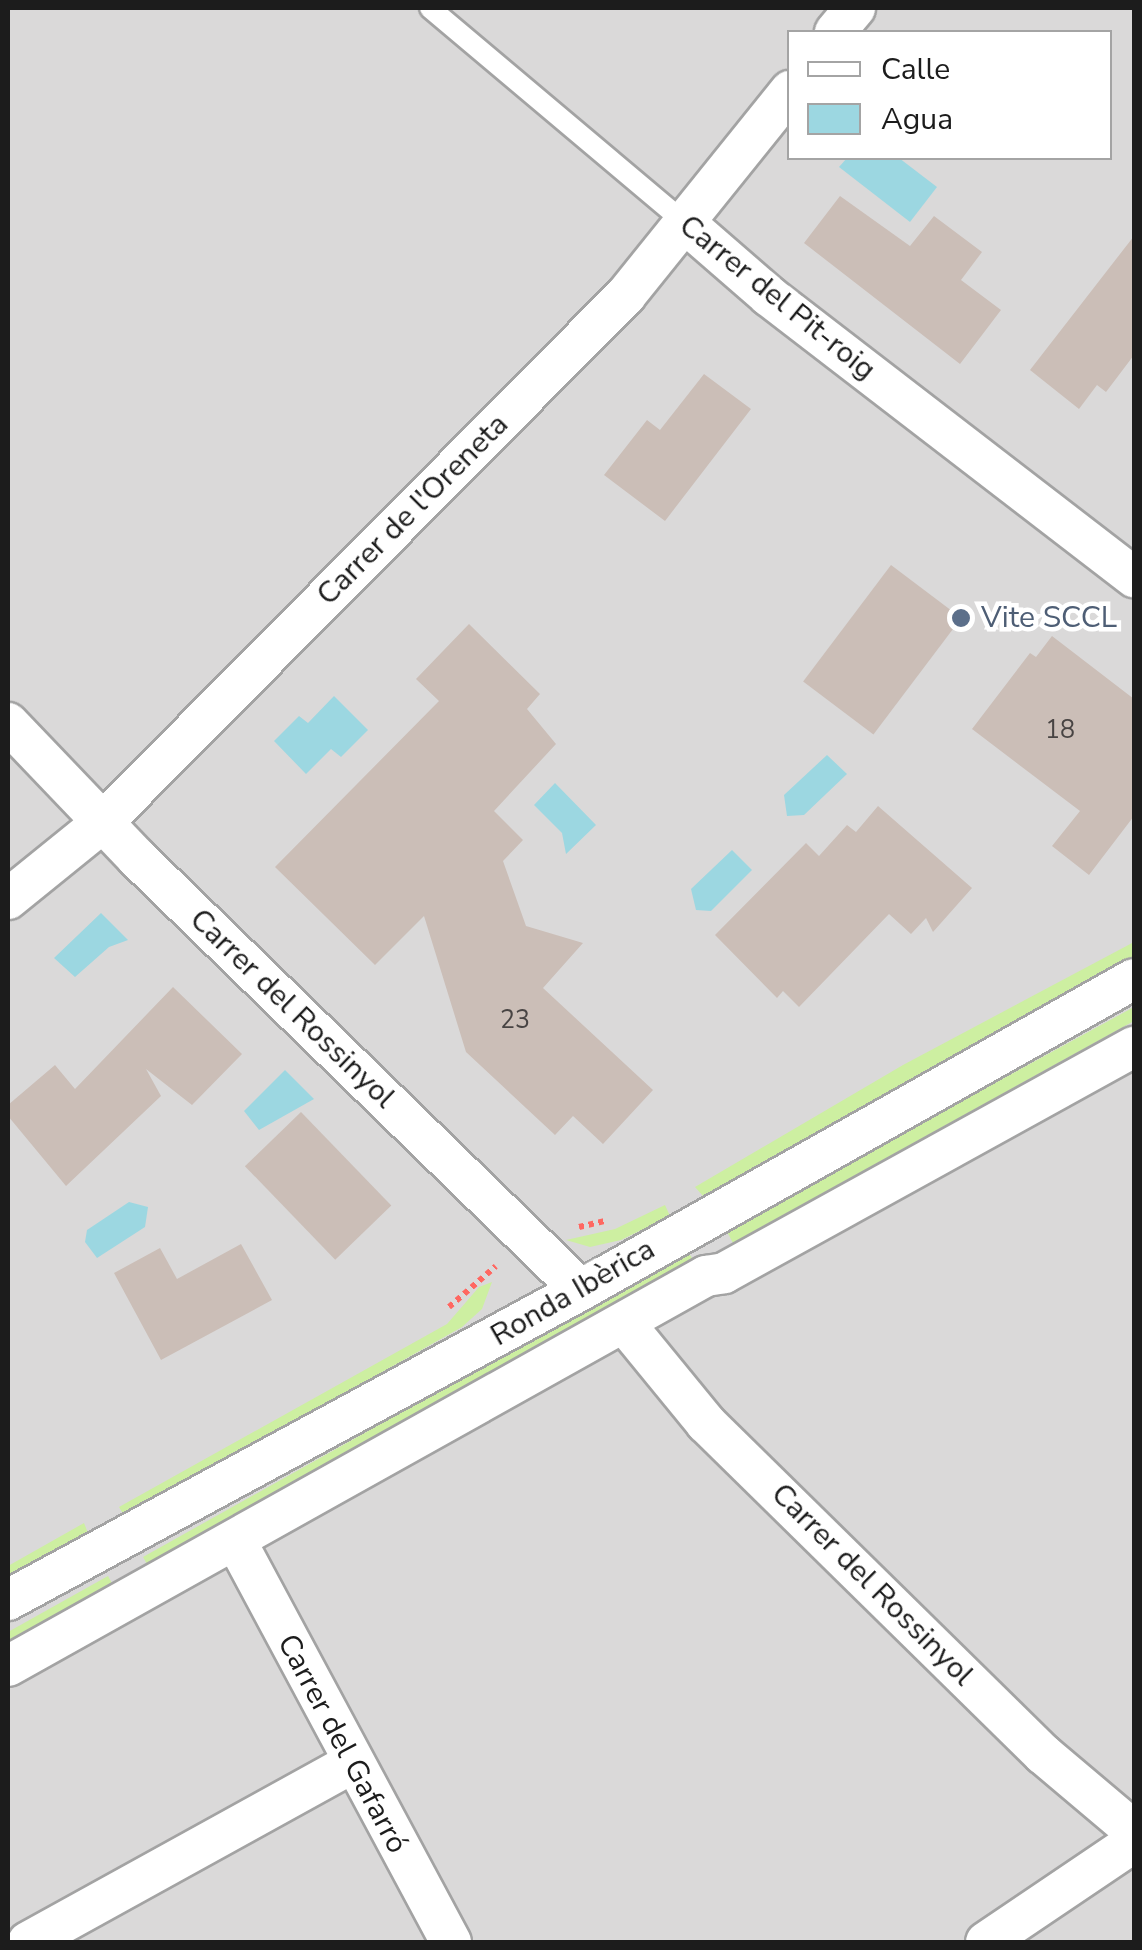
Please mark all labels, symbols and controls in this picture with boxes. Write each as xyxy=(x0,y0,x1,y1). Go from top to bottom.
legend xyxy=(787,30,1112,160)
text: Calle xyxy=(881,49,950,90)
text: Agua xyxy=(881,99,953,140)
street label: Carrer del Pit-roig xyxy=(672,208,882,388)
street label: Carrer de l'Oreneta xyxy=(310,407,516,613)
place label: Vite SCCL xyxy=(981,600,1117,636)
marker: Vite SCCL xyxy=(950,607,972,629)
house number: 18 xyxy=(1045,715,1075,745)
street label: Carrer del Rossinyol xyxy=(182,902,402,1116)
house number: 23 xyxy=(500,1005,530,1035)
street label: Ronda Ibèrica xyxy=(485,1232,661,1354)
street label: Carrer del Rossinyol xyxy=(763,1476,981,1694)
street label: Carrer del Gafarró xyxy=(269,1628,415,1860)

